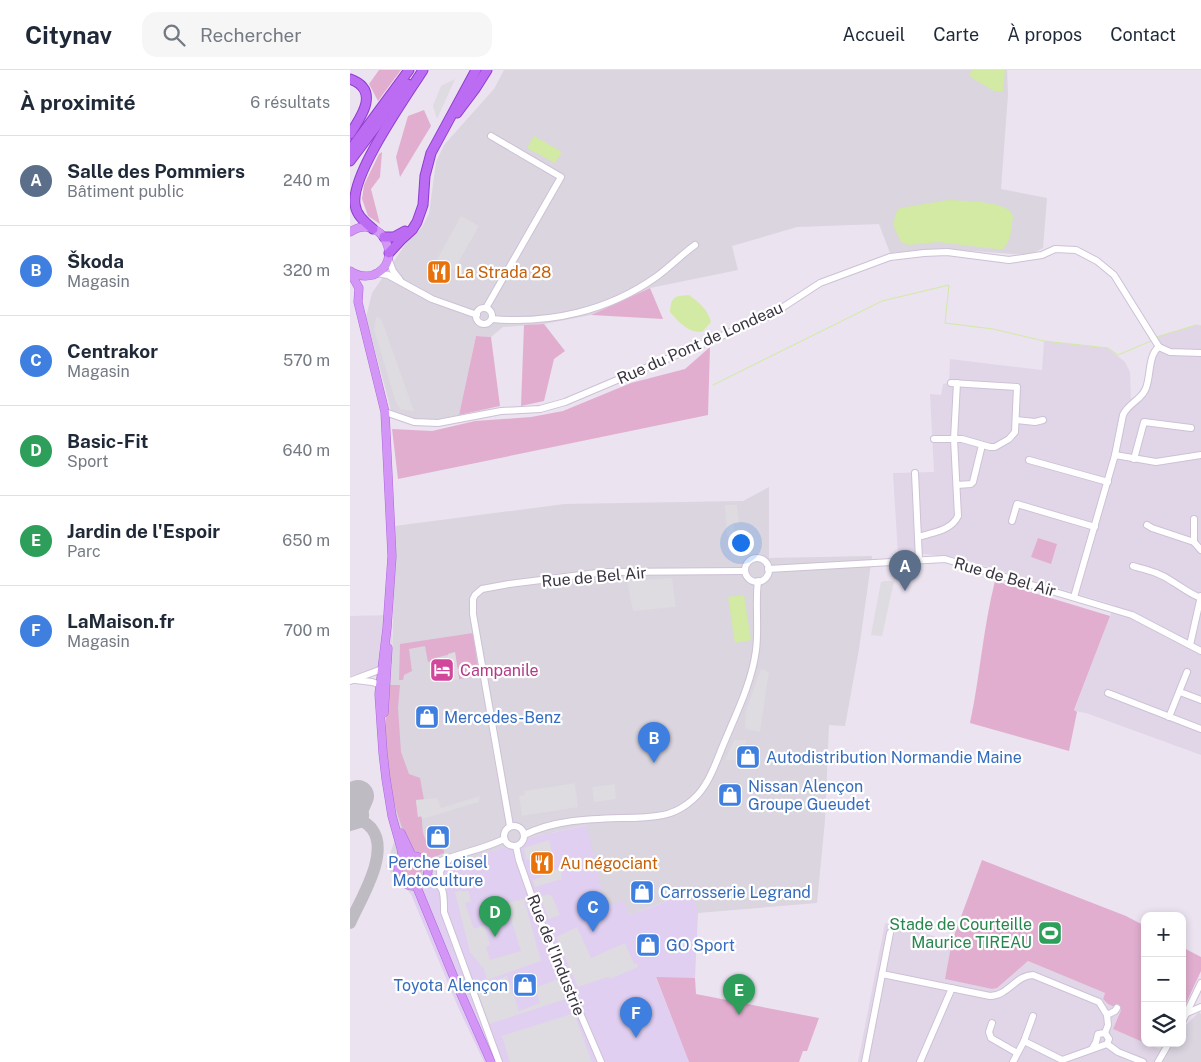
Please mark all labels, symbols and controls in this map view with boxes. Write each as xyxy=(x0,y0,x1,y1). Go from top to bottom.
search box xyxy=(142,12,492,57)
text: Citynav xyxy=(25,21,112,49)
icon: search xyxy=(160,21,188,49)
text: Rechercher xyxy=(200,24,302,46)
text: Accueil xyxy=(843,24,905,45)
text: Carte xyxy=(933,24,979,45)
text: À propos xyxy=(1007,24,1082,45)
text: Contact xyxy=(1110,24,1176,45)
text: À proximité xyxy=(20,90,136,115)
text: 6 résultats xyxy=(250,93,330,112)
text: Salle des Pommiers xyxy=(67,160,245,182)
text: A xyxy=(30,171,42,190)
text: 240 m xyxy=(283,171,330,190)
text: Bâtiment public xyxy=(67,182,184,201)
text: Škoda xyxy=(67,250,124,272)
restaurant icon: La Strada 28 xyxy=(426,259,452,285)
text: B xyxy=(31,261,41,280)
text: 320 m xyxy=(283,261,330,280)
place label: La Strada 28 xyxy=(456,263,551,282)
text: Magasin xyxy=(67,272,130,291)
street label: Rue du Pont de Londeau xyxy=(614,298,786,388)
text: Centrakor xyxy=(67,340,158,362)
text: C xyxy=(30,351,42,370)
text: 570 m xyxy=(283,351,330,370)
text: Magasin xyxy=(67,362,130,381)
text: Basic-Fit xyxy=(67,430,148,452)
text: D xyxy=(30,441,42,460)
text: 640 m xyxy=(282,441,330,460)
text: Sport xyxy=(67,452,109,471)
text: Jardin de l'Espoir xyxy=(67,520,220,542)
your location xyxy=(728,530,754,556)
text: E xyxy=(31,531,41,550)
text: 650 m xyxy=(282,531,330,550)
text: Parc xyxy=(67,542,101,561)
pin: A xyxy=(889,550,921,591)
street label: Rue de Bel Air xyxy=(952,553,1058,601)
street label: Rue de Bel Air xyxy=(541,563,647,591)
text: LaMaison.fr xyxy=(67,610,175,632)
text: F xyxy=(31,621,41,640)
text: 700 m xyxy=(284,621,330,640)
text: Magasin xyxy=(67,632,130,651)
hotel icon: Campanile xyxy=(429,657,455,683)
place label: Campanile xyxy=(460,661,539,680)
shop icon: Mercedes-Benz xyxy=(414,704,440,730)
place label: Mercedes-Benz xyxy=(444,708,561,727)
pin: B xyxy=(638,722,670,763)
shop icon: Autodistribution Normandie Maine xyxy=(735,744,761,770)
place label: Autodistribution Normandie Maine xyxy=(766,748,1022,767)
place label: Nissan Alençon Groupe Gueudet xyxy=(748,777,870,814)
shop icon: Nissan Alençon Groupe Gueudet xyxy=(717,782,743,808)
shop icon: Perche Loisel Motoculture xyxy=(425,824,451,850)
restaurant icon: Au négociant xyxy=(529,850,555,876)
place label: Perche Loisel Motoculture xyxy=(388,853,488,890)
place label: Au négociant xyxy=(560,854,658,873)
shop icon: Carrosserie Legrand xyxy=(629,879,655,905)
place label: Carrosserie Legrand xyxy=(660,883,811,902)
pin: C xyxy=(577,891,609,932)
street label: Rue de l'Industrie xyxy=(523,892,589,1018)
pin: D xyxy=(479,896,511,937)
map controls xyxy=(1141,912,1186,1047)
button: + xyxy=(1141,912,1186,957)
place label: Stade de Courteille Maurice TIREAU xyxy=(889,915,1032,952)
sports icon: Stade de Courteille Maurice TIREAU xyxy=(1037,920,1063,946)
shop icon: GO Sport xyxy=(635,932,661,958)
place label: GO Sport xyxy=(666,936,735,955)
button: − xyxy=(1141,957,1186,1002)
shop icon: Toyota Alençon xyxy=(512,972,538,998)
pin: E xyxy=(723,974,755,1015)
place label: Toyota Alençon xyxy=(394,976,508,995)
pin: F xyxy=(620,997,652,1038)
button: layers xyxy=(1141,1002,1186,1047)

